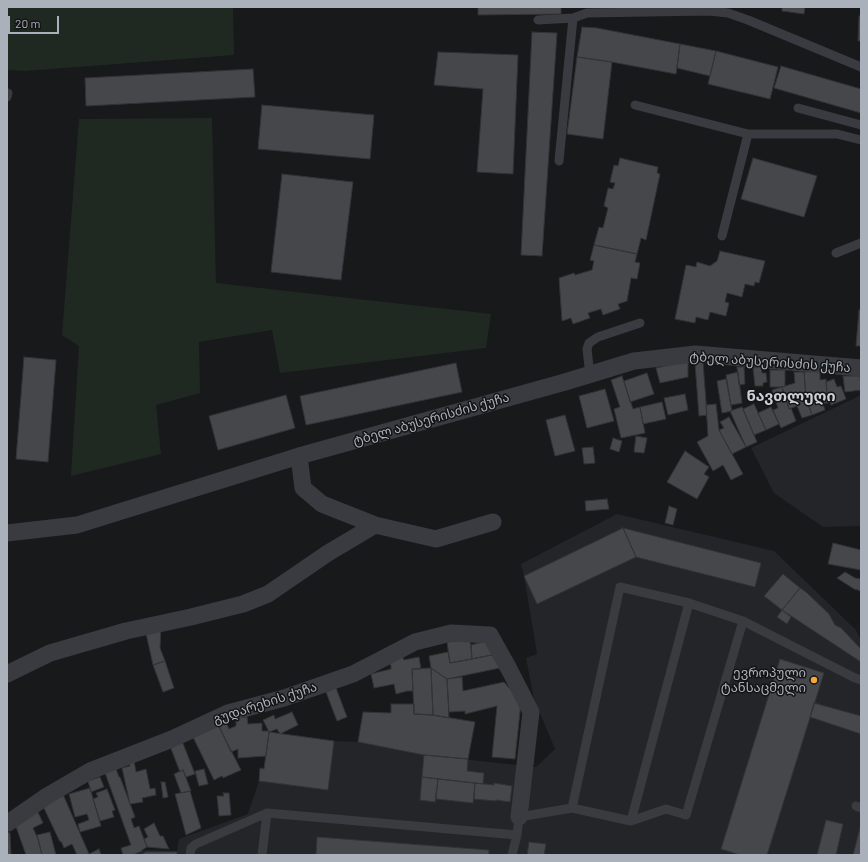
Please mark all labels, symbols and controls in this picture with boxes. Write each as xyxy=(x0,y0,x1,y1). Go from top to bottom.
scale bar xyxy=(10,8,61,34)
text: 20 m xyxy=(15,16,41,30)
street label: ტბელ აბუსერისძის ქუჩა xyxy=(689,349,851,375)
district label: ნავთლუღი xyxy=(747,387,835,405)
street label: ტბელ აბუსერისძის ქუჩა xyxy=(351,389,511,449)
place label: ევროპული ტანსაცმელი xyxy=(721,665,806,696)
marker: ევროპული ტანსაცმელი xyxy=(809,675,819,685)
street label: გუდარეხის ქუჩა xyxy=(211,679,319,727)

